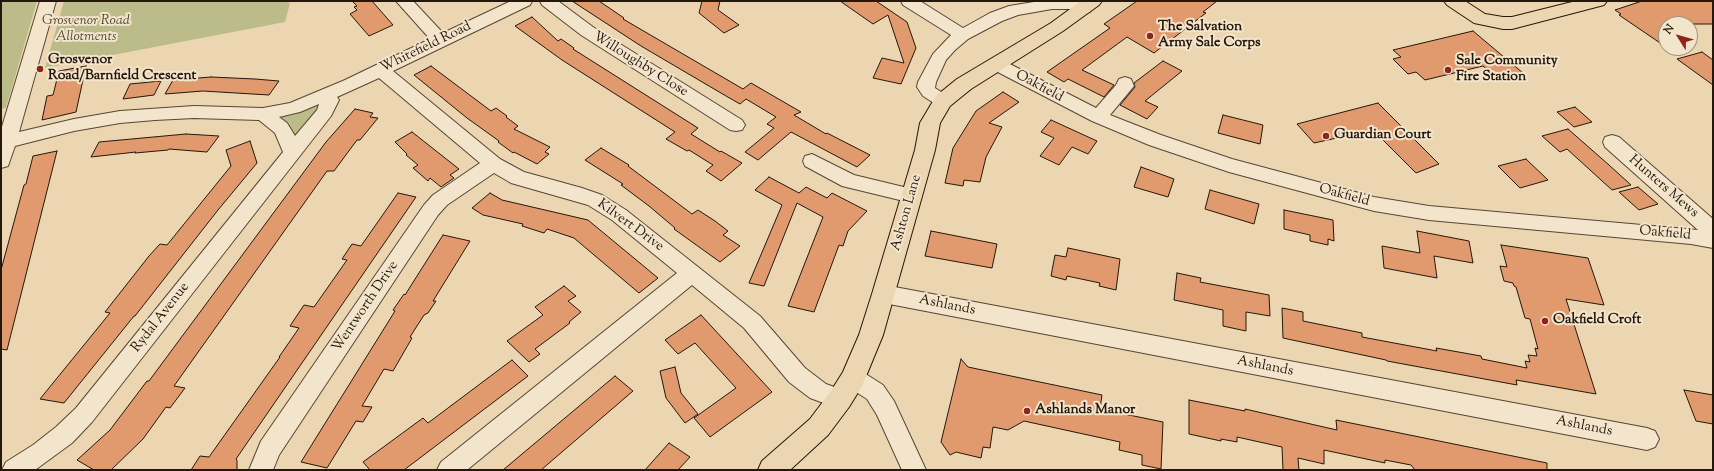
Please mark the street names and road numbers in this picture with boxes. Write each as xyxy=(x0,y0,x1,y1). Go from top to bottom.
street label: Whitefield Road xyxy=(378,19,474,77)
street label: Willoughby Close xyxy=(589,29,691,101)
street label: Oakfield xyxy=(1012,67,1066,107)
street label: Hunters Mews xyxy=(1625,152,1701,222)
street label: Ashton Lane xyxy=(888,173,926,253)
street label: Oakfield xyxy=(1317,181,1371,211)
street label: Kilvert Drive xyxy=(594,196,666,256)
street label: Oakfield xyxy=(1638,223,1692,245)
street label: Wentworth Drive xyxy=(329,258,403,356)
street label: Rydal Avenue xyxy=(129,280,193,356)
street label: Ashlands xyxy=(917,292,977,320)
street label: Ashlands xyxy=(1235,353,1295,381)
street label: Ashlands xyxy=(1554,413,1614,441)

